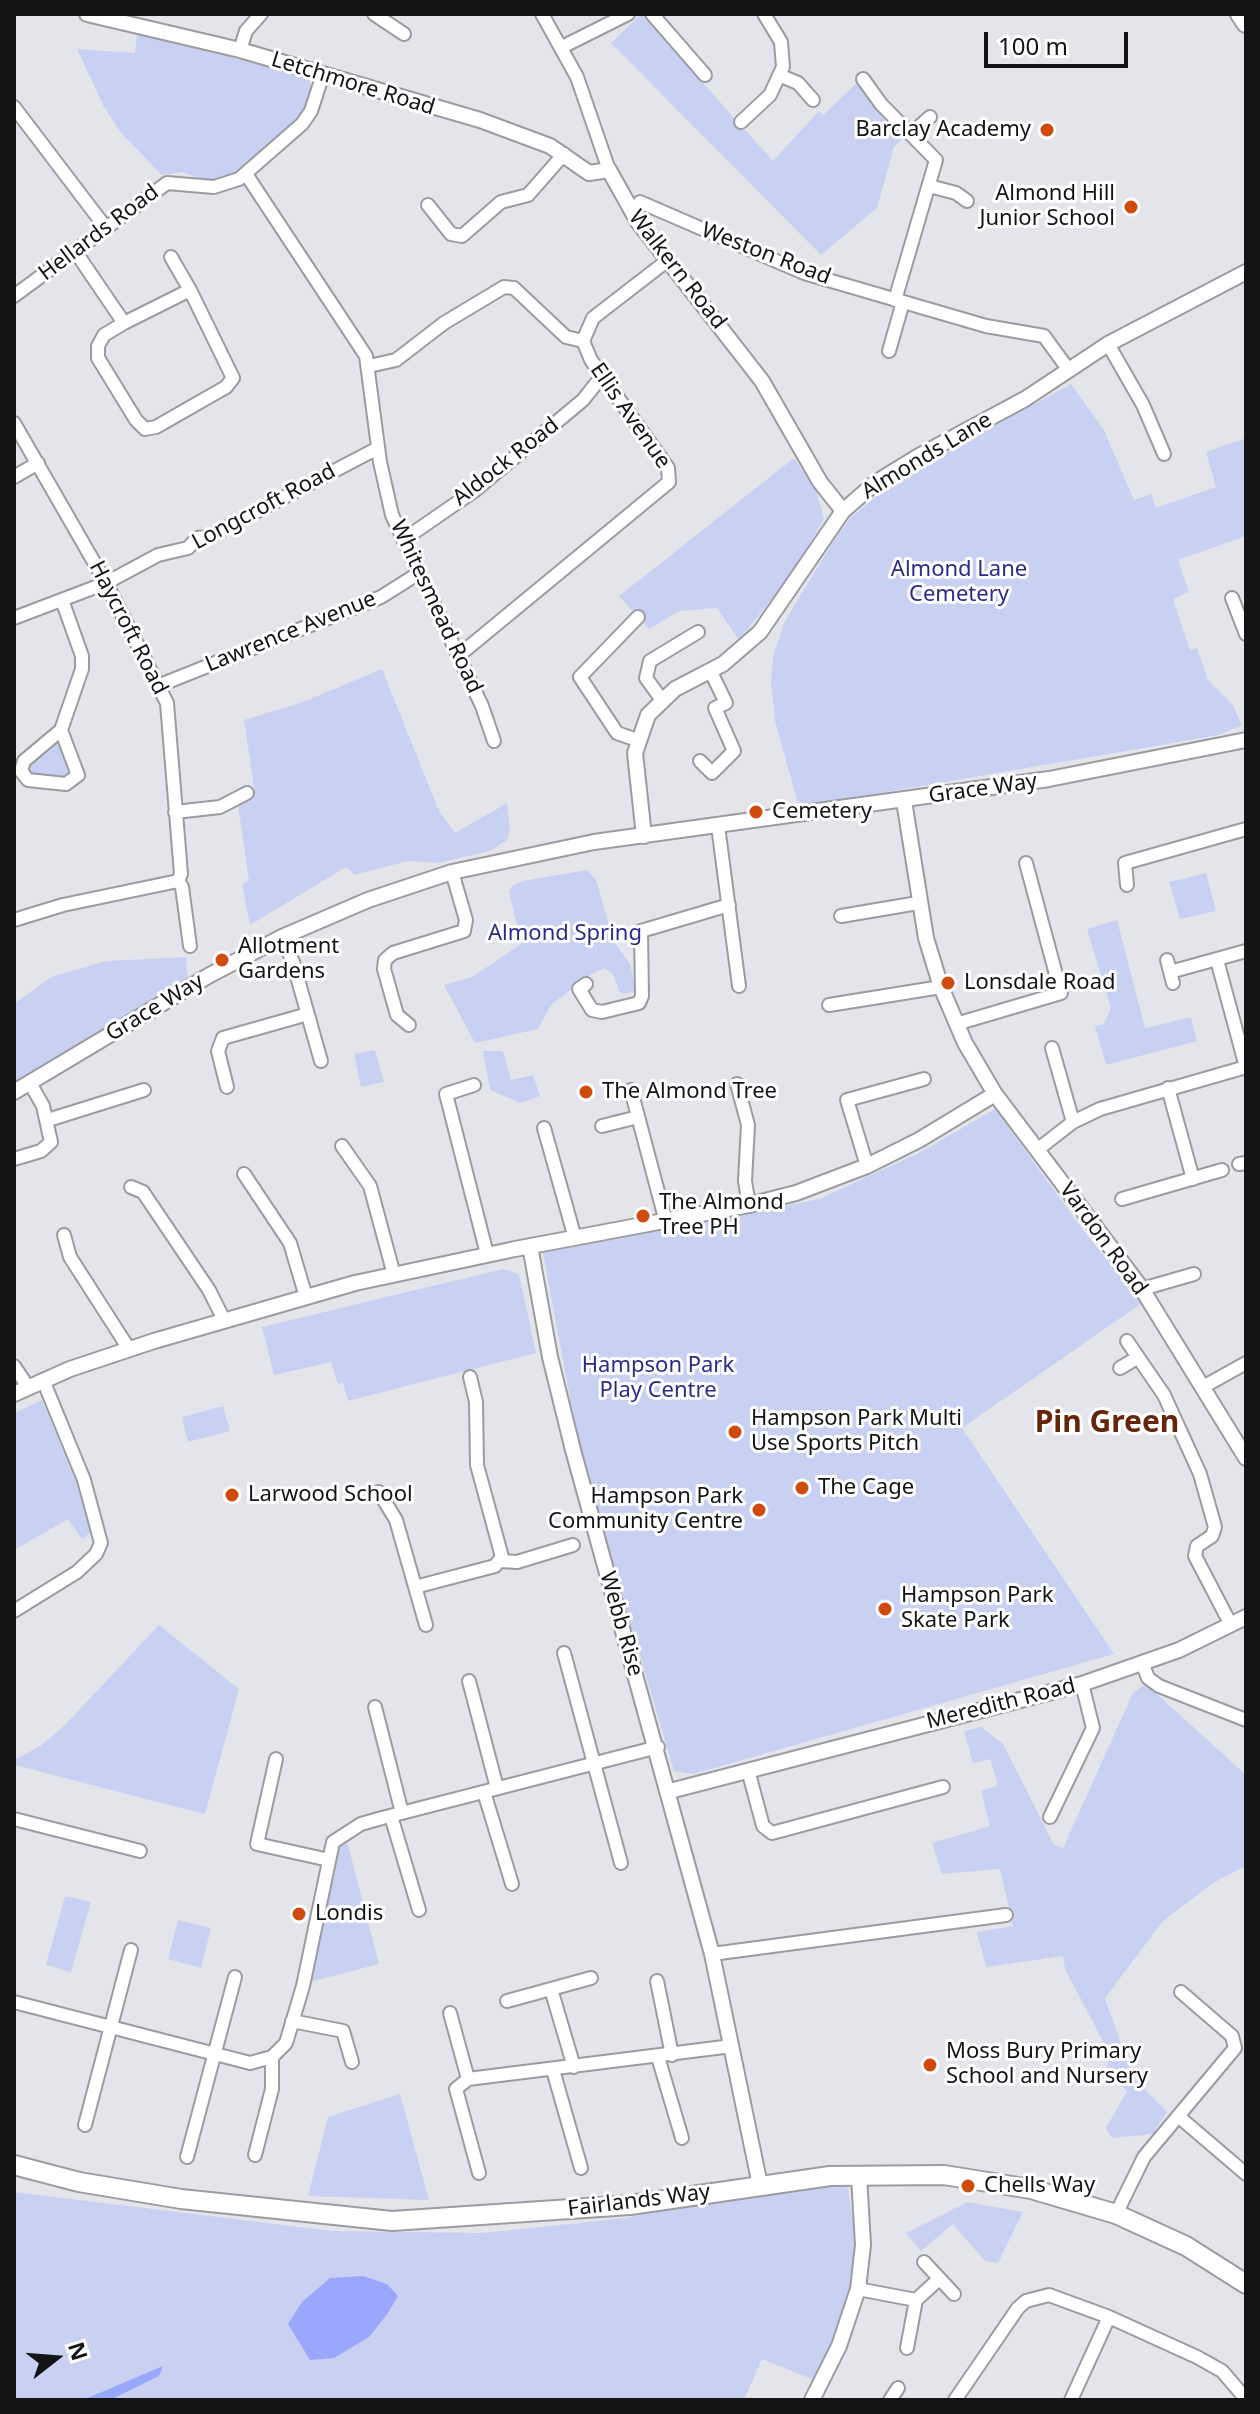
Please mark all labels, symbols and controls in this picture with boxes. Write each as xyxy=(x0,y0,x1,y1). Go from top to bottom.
scale bar xyxy=(988,16,1132,66)
text: 100 m xyxy=(998,29,1068,62)
street label: Letchmore Road xyxy=(268,47,438,121)
place label: Barclay Academy xyxy=(856,117,1031,143)
marker: Barclay Academy xyxy=(1038,121,1056,139)
street label: Hellards Road xyxy=(34,179,164,287)
place label: Almond Hill Junior School xyxy=(979,181,1115,232)
marker: Almond Hill Junior School xyxy=(1122,198,1140,216)
street label: Walkern Road xyxy=(622,205,732,335)
street label: Weston Road xyxy=(698,217,834,291)
street label: Ellis Avenue xyxy=(584,358,676,474)
street label: Almonds Lane xyxy=(857,407,997,505)
street label: Aldock Road xyxy=(448,412,564,512)
street label: Longcroft Road xyxy=(188,458,340,556)
street label: Whitesmead Road xyxy=(384,516,488,698)
street label: Haycroft Road xyxy=(83,557,173,699)
park label: Almond Lane Cemetery xyxy=(891,557,1027,608)
street label: Lawrence Avenue xyxy=(202,586,380,678)
street label: Grace Way xyxy=(927,768,1039,810)
place label: Cemetery xyxy=(772,799,872,825)
marker: Cemetery xyxy=(747,803,765,821)
park label: Almond Spring xyxy=(488,921,642,947)
place label: Allotment Gardens xyxy=(238,934,339,986)
marker: Allotment Gardens xyxy=(213,951,231,969)
street label: Grace Way xyxy=(101,969,209,1047)
place label: Lonsdale Road xyxy=(964,970,1116,996)
marker: Lonsdale Road xyxy=(939,974,957,992)
place label: The Almond Tree xyxy=(602,1079,777,1105)
marker: The Almond Tree xyxy=(577,1083,595,1101)
street label: Vardon Road xyxy=(1053,1178,1153,1300)
place label: The Almond Tree PH xyxy=(659,1190,784,1242)
marker: The Almond Tree PH xyxy=(634,1207,652,1225)
park label: Hampson Park Play Centre xyxy=(582,1353,734,1404)
district label: Pin Green xyxy=(1035,1405,1179,1441)
place label: Hampson Park Multi Use Sports Pitch xyxy=(751,1406,962,1458)
marker: Hampson Park Multi Use Sports Pitch xyxy=(726,1423,744,1441)
place label: The Cage xyxy=(818,1475,914,1501)
marker: The Cage xyxy=(793,1479,811,1497)
place label: Larwood School xyxy=(248,1482,413,1508)
place label: Hampson Park Community Centre xyxy=(548,1484,743,1536)
marker: Larwood School xyxy=(223,1486,241,1504)
marker: Hampson Park Community Centre xyxy=(750,1501,768,1519)
street label: Webb Rise xyxy=(593,1569,649,1679)
place label: Hampson Park Skate Park xyxy=(901,1583,1053,1634)
marker: Hampson Park Skate Park xyxy=(876,1600,894,1618)
street label: Meredith Road xyxy=(924,1673,1078,1735)
place label: Londis xyxy=(315,1901,383,1927)
marker: Londis xyxy=(290,1905,308,1923)
place label: Moss Bury Primary School and Nursery xyxy=(946,2039,1148,2090)
marker: Moss Bury Primary School and Nursery xyxy=(921,2056,939,2074)
place label: Chells Way xyxy=(984,2173,1095,2199)
marker: Chells Way xyxy=(959,2177,977,2195)
street label: Fairlands Way xyxy=(566,2179,712,2223)
north arrow xyxy=(16,2318,96,2398)
text: N xyxy=(62,2338,96,2364)

